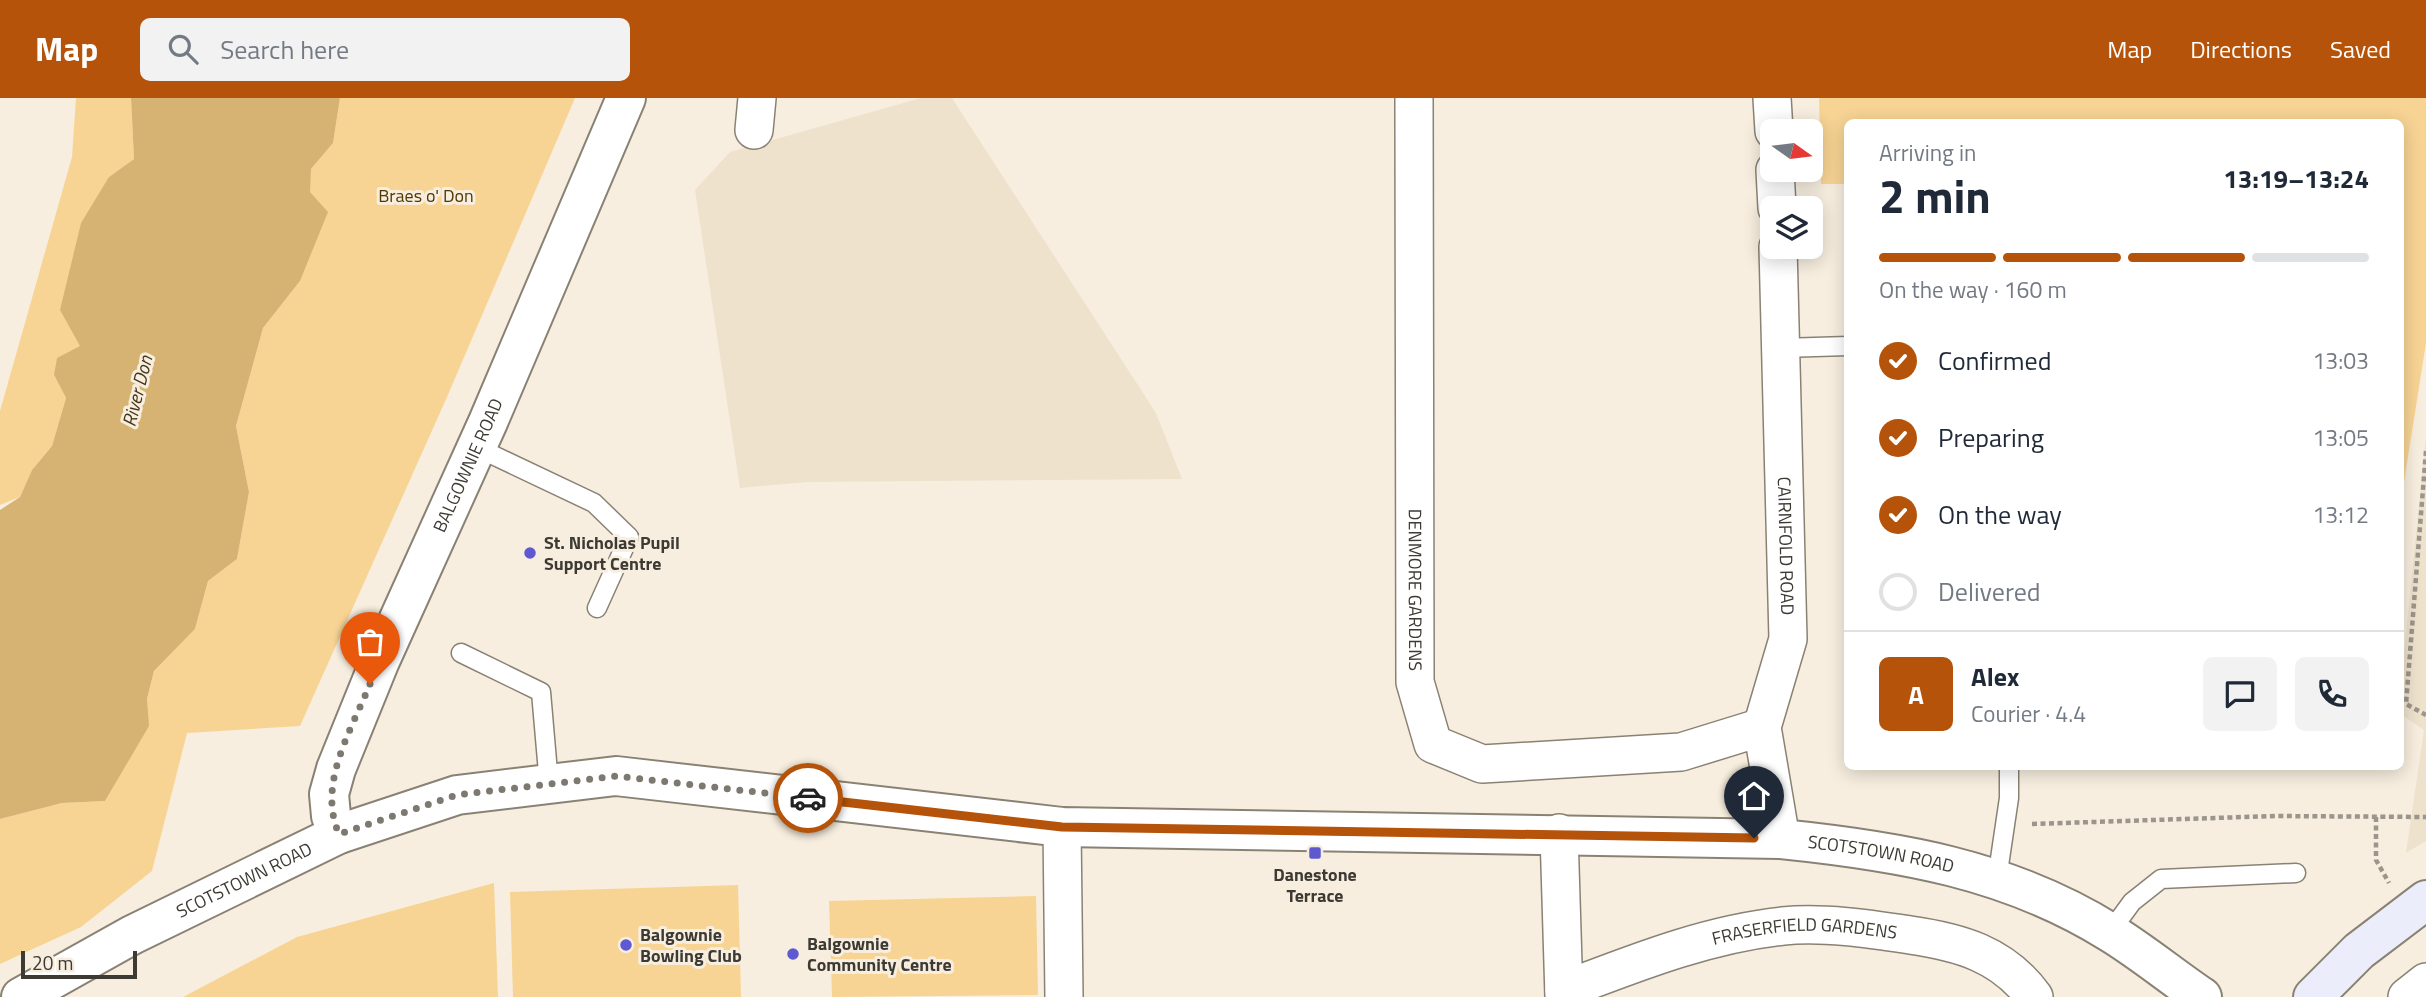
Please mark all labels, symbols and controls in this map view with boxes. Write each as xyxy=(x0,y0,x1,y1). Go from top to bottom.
search box xyxy=(140,18,630,81)
text: Map xyxy=(35,24,98,74)
icon: search xyxy=(164,30,202,68)
text: Search here xyxy=(220,30,349,69)
text: Map xyxy=(2107,31,2152,67)
text: Directions xyxy=(2190,31,2292,67)
text: Saved xyxy=(2330,31,2391,67)
north arrow xyxy=(1760,119,1824,182)
map controls xyxy=(1760,119,1823,259)
text: Arriving in xyxy=(1879,135,1976,170)
text: 13:19–13:24 xyxy=(2223,159,2369,198)
text: 2 min xyxy=(1879,161,1991,231)
park label: Braes o' Don xyxy=(378,182,474,209)
button: layers xyxy=(1760,196,1823,259)
text: On the way · 160 m xyxy=(1879,272,2067,307)
text: Confirmed xyxy=(1938,341,2052,380)
icon: check xyxy=(1879,342,1917,380)
text: 13:03 xyxy=(2312,343,2369,378)
water label: River Don xyxy=(114,352,159,429)
street label: BALGOWNIE ROAD xyxy=(426,394,510,537)
text: Preparing xyxy=(1938,418,2044,457)
icon: check xyxy=(1879,419,1917,457)
text: 13:05 xyxy=(2312,420,2369,455)
street label: CAIRNFOLD ROAD xyxy=(1771,476,1801,616)
text: On the way xyxy=(1938,495,2062,534)
icon: check xyxy=(1879,496,1917,534)
text: 13:12 xyxy=(2312,497,2369,532)
street label: DENMORE GARDENS xyxy=(1402,509,1429,671)
place label: St. Nicholas Pupil Support Centre xyxy=(544,529,680,577)
marker: St. Nicholas Pupil Support Centre xyxy=(522,545,538,561)
text: Delivered xyxy=(1938,572,2041,611)
pin xyxy=(340,612,400,684)
icon: bag xyxy=(351,623,389,661)
text: Alex xyxy=(1971,657,2019,696)
button: chat xyxy=(2203,657,2277,731)
button: phone xyxy=(2295,657,2369,731)
text: A xyxy=(1908,675,1924,714)
text: Courier · 4.4 xyxy=(1971,696,2086,731)
courier xyxy=(773,763,843,833)
pin xyxy=(1724,766,1784,838)
icon: home xyxy=(1735,777,1773,815)
icon: car xyxy=(789,779,827,817)
street label: SCOTSTOWN ROAD xyxy=(1806,828,1957,880)
street label: SCOTSTOWN ROAD xyxy=(171,835,317,924)
marker: Danestone Terrace xyxy=(1307,845,1323,861)
place label: Danestone Terrace xyxy=(1273,861,1357,909)
street label: FRASERFIELD GARDENS xyxy=(1709,911,1899,952)
place label: Balgownie Bowling Club xyxy=(640,921,742,969)
place label: Balgownie Community Centre xyxy=(807,930,952,978)
marker: Balgownie Bowling Club xyxy=(618,937,634,953)
marker: Balgownie Community Centre xyxy=(785,946,801,962)
scale bar xyxy=(21,948,136,980)
text: 20 m xyxy=(32,948,73,977)

